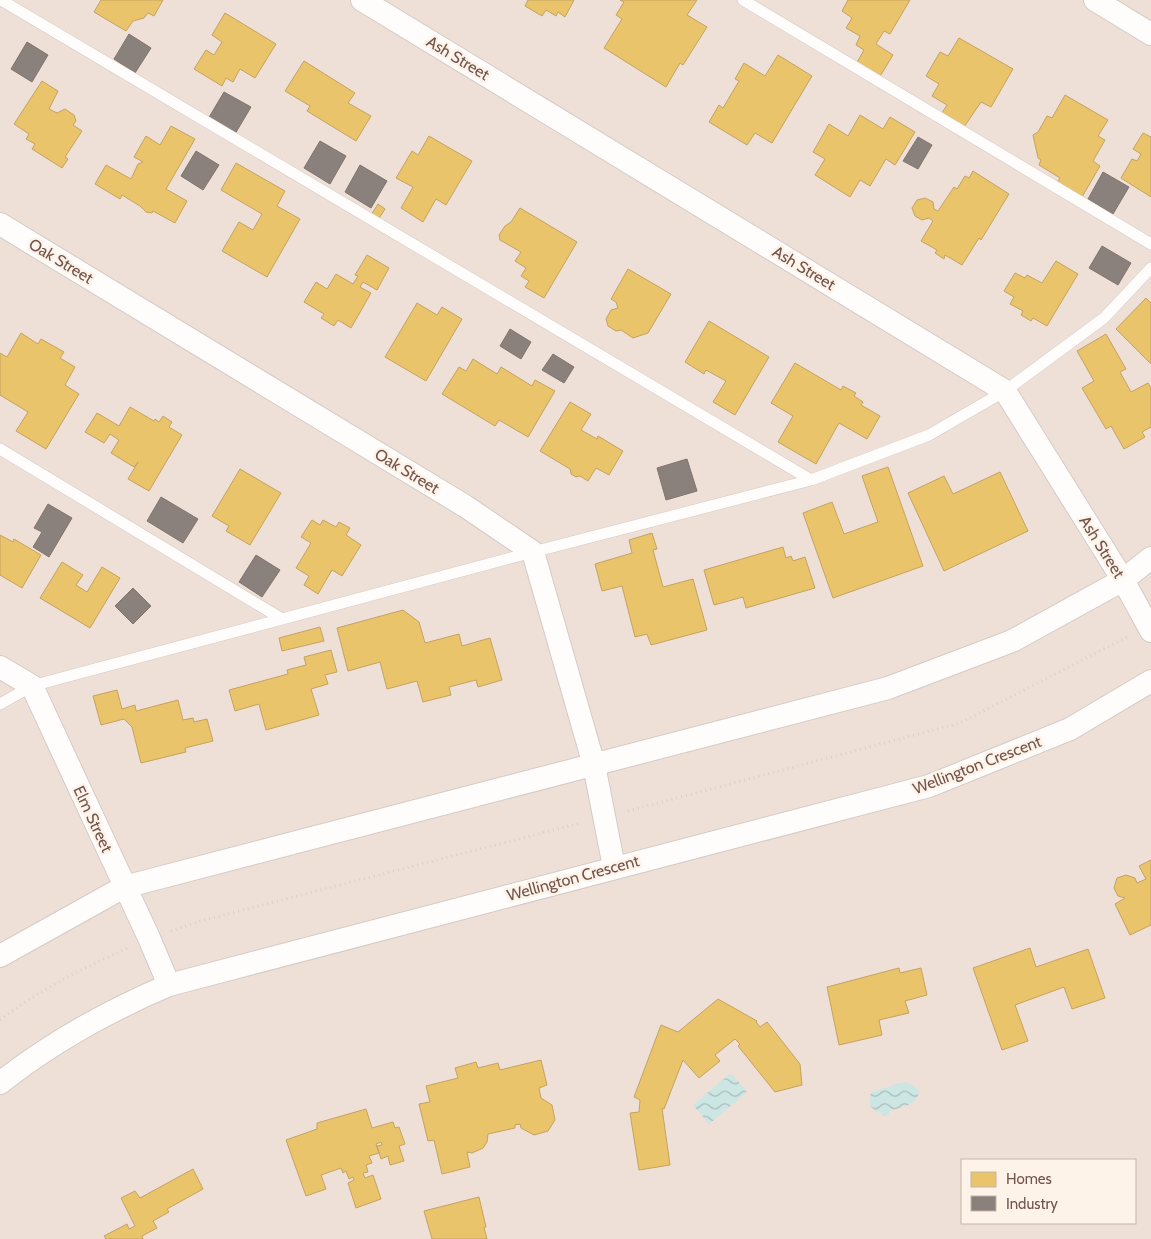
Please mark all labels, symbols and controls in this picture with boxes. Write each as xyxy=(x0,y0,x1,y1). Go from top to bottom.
street label: Ash Street xyxy=(423,32,493,84)
street label: Oak Street xyxy=(25,234,97,288)
street label: Ash Street xyxy=(769,242,839,294)
street label: Oak Street xyxy=(371,444,443,498)
street label: Ash Street xyxy=(1075,512,1129,582)
street label: Wellington Crescent xyxy=(910,732,1045,798)
street label: Elm Street xyxy=(69,783,117,856)
street label: Wellington Crescent xyxy=(505,851,642,905)
legend xyxy=(961,1159,1136,1224)
text: Homes xyxy=(1006,1170,1052,1188)
text: Industry xyxy=(1006,1195,1058,1213)

